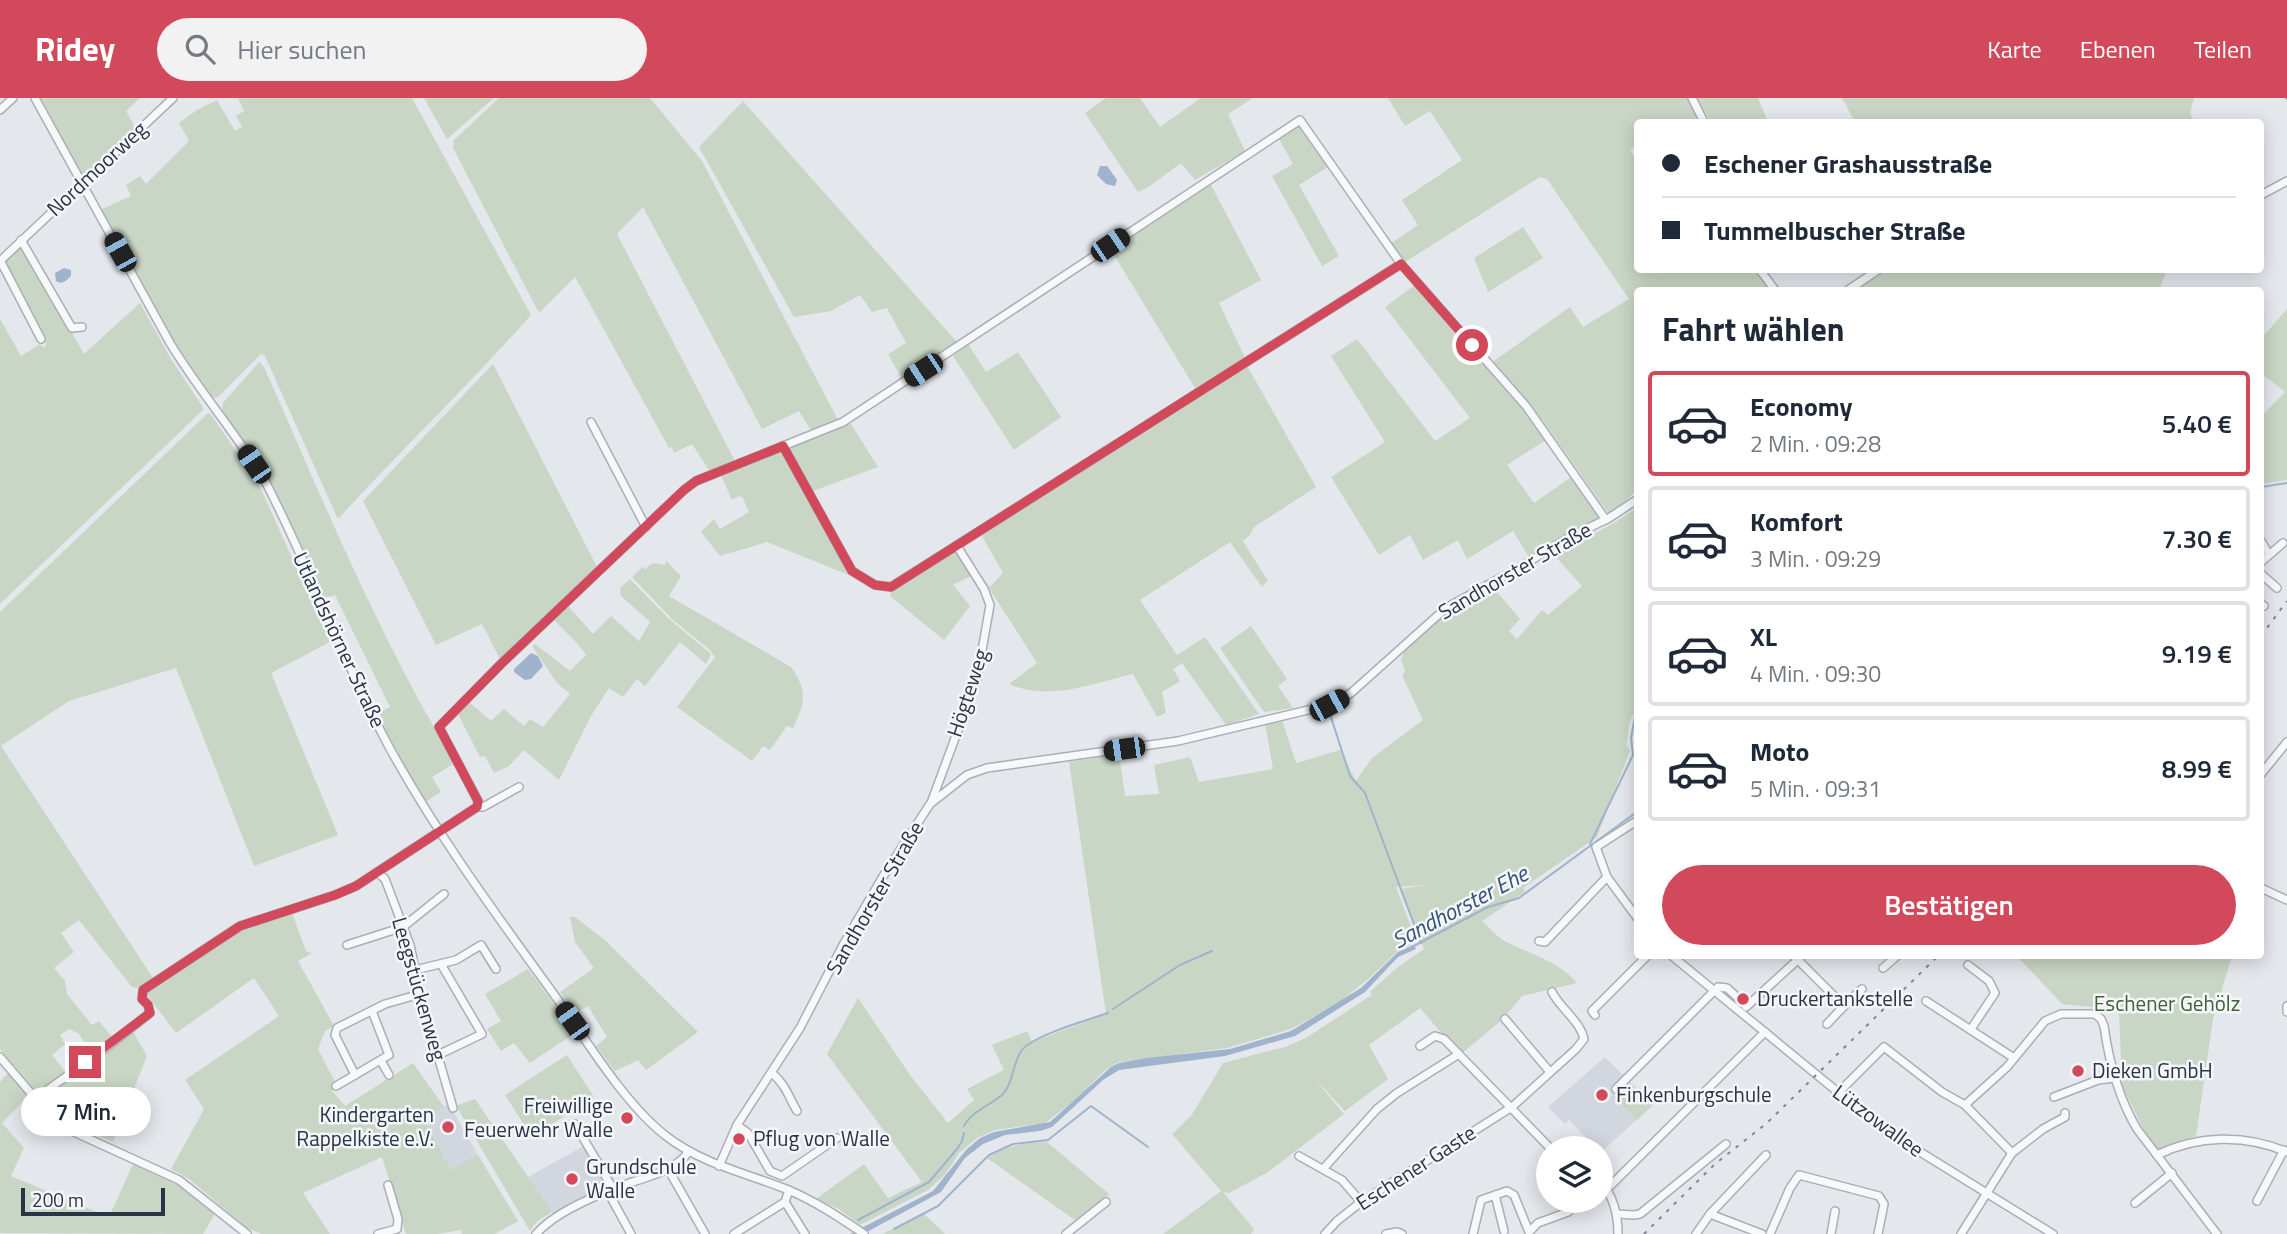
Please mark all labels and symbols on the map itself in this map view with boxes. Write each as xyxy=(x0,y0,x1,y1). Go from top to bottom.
street label: Nordmoorweg xyxy=(39,113,154,223)
car xyxy=(1087,225,1134,265)
car xyxy=(101,229,140,275)
route start xyxy=(1456,329,1488,361)
car xyxy=(900,350,947,390)
car xyxy=(234,441,275,487)
street label: Sandhorster Straße xyxy=(1432,513,1597,627)
street label: Utlandshörner Straße xyxy=(285,546,395,733)
street label: Högteweg xyxy=(938,644,996,741)
car xyxy=(1306,686,1353,724)
car xyxy=(1102,736,1147,762)
street label: Sandhorster Straße xyxy=(817,815,931,980)
water label: Sandhorster Ehe xyxy=(1385,855,1535,957)
street label: Leegstückenweg xyxy=(384,913,456,1065)
place label: Druckertankstelle xyxy=(1757,982,1913,1014)
park label: Eschener Gehölz xyxy=(2094,987,2240,1019)
marker: Druckertankstelle xyxy=(1735,991,1751,1007)
car xyxy=(552,998,593,1044)
route end xyxy=(69,1046,101,1078)
place label: Dieken GmbH xyxy=(2092,1054,2213,1086)
marker: Dieken GmbH xyxy=(2070,1063,2086,1079)
street label: Lützowallee xyxy=(1826,1076,1931,1164)
place label: Finkenburgschule xyxy=(1616,1078,1772,1110)
callout: 7 Min. xyxy=(20,1086,150,1136)
marker: Finkenburgschule xyxy=(1594,1087,1610,1103)
place label: Freiwillige Feuerwehr Walle xyxy=(464,1089,613,1145)
place label: Kindergarten Rappelkiste e.V. xyxy=(296,1098,434,1154)
marker: Freiwillige Feuerwehr Walle xyxy=(619,1110,635,1126)
street label: Eschener Gaste xyxy=(1349,1116,1482,1218)
marker: Kindergarten Rappelkiste e.V. xyxy=(440,1119,456,1135)
place label: Pflug von Walle xyxy=(753,1122,890,1154)
marker: Pflug von Walle xyxy=(731,1131,747,1147)
place label: Grundschule Walle xyxy=(586,1150,697,1206)
marker: Grundschule Walle xyxy=(564,1171,580,1187)
scale bar xyxy=(21,1185,164,1217)

